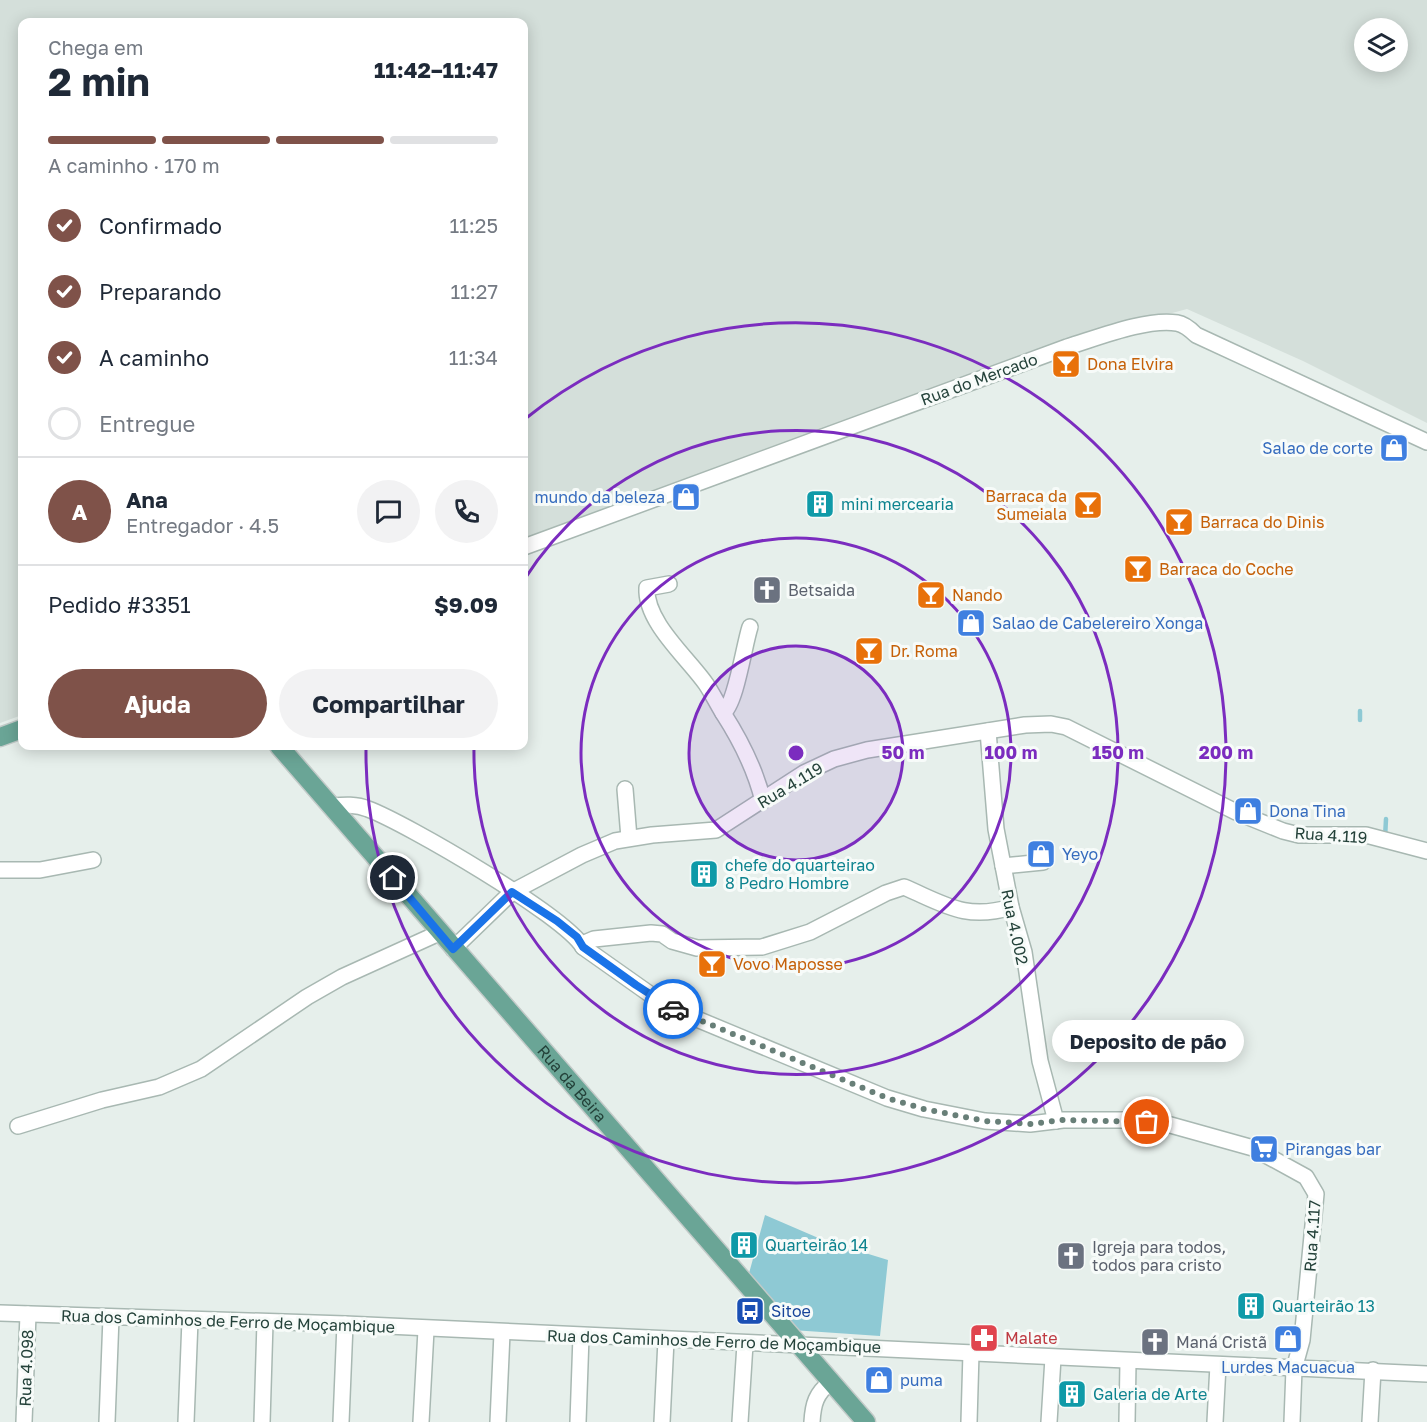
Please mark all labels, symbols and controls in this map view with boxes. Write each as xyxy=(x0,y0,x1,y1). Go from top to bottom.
map controls xyxy=(1354,18,1408,72)
button: layers xyxy=(1354,18,1408,72)
text: Chega em xyxy=(48,35,143,59)
text: 11:42–11:47 xyxy=(374,56,498,83)
text: 2 min xyxy=(48,58,150,105)
text: A caminho · 170 m xyxy=(48,153,220,177)
icon: check xyxy=(48,209,81,242)
text: Confirmado xyxy=(99,212,222,239)
text: 11:25 xyxy=(449,213,498,237)
icon: check xyxy=(48,275,81,308)
text: Preparando xyxy=(99,278,222,305)
text: 11:27 xyxy=(450,279,498,303)
icon: check xyxy=(48,341,81,374)
text: A caminho xyxy=(99,344,209,371)
text: 11:34 xyxy=(449,345,498,369)
bar icon: Dona Elvira xyxy=(1050,348,1082,380)
street label: Rua do Mercado xyxy=(918,349,1040,409)
place label: Dona Elvira xyxy=(1087,354,1174,374)
text: Entregue xyxy=(99,410,195,437)
shop icon: Salao de corte xyxy=(1378,432,1410,464)
place label: Salao de corte xyxy=(1262,438,1373,458)
button: chat xyxy=(357,480,420,543)
button: phone xyxy=(435,480,498,543)
shop icon: mundo da beleza xyxy=(670,481,702,513)
text: Ana xyxy=(126,486,168,513)
place label: Barraca da Sumeiala xyxy=(985,486,1067,524)
place label: mundo da beleza xyxy=(534,487,665,507)
building icon: mini mercearia xyxy=(804,488,836,520)
bar icon: Barraca da Sumeiala xyxy=(1072,489,1104,521)
place label: mini mercearia xyxy=(841,494,954,514)
text: A xyxy=(72,498,87,525)
bar icon: Barraca do Dinis xyxy=(1163,506,1195,538)
place label: Barraca do Dinis xyxy=(1200,512,1324,532)
text: Entregador · 4.5 xyxy=(126,513,279,537)
bar icon: Barraca do Coche xyxy=(1122,553,1154,585)
place label: Barraca do Coche xyxy=(1159,559,1294,579)
church icon: Betsaida xyxy=(751,574,783,606)
bar icon: Nando xyxy=(915,579,947,611)
place label: Betsaida xyxy=(788,580,855,600)
place label: Nando xyxy=(952,585,1002,605)
text: Pedido #3351 xyxy=(48,591,191,618)
text: $9.09 xyxy=(434,591,498,618)
shop icon: Salao de Cabelereiro Xonga xyxy=(955,607,987,639)
place label: Salao de Cabelereiro Xonga xyxy=(992,613,1203,633)
bar icon: Dr. Roma xyxy=(853,635,885,667)
place label: Dr. Roma xyxy=(890,641,958,661)
button: Ajuda xyxy=(48,669,267,738)
button: Compartilhar xyxy=(279,669,498,738)
text: 50 m xyxy=(882,741,924,763)
text: 100 m xyxy=(985,741,1037,763)
text: 150 m xyxy=(1092,741,1144,763)
text: 200 m xyxy=(1199,741,1253,763)
centre of rings xyxy=(786,743,806,763)
street label: Rua 4.119 xyxy=(754,758,826,812)
shop icon: Dona Tina xyxy=(1232,795,1264,827)
place label: Dona Tina xyxy=(1269,801,1346,821)
street label: Rua 4.119 xyxy=(1294,822,1368,848)
shop icon: Yeyo xyxy=(1025,838,1057,870)
place label: Yeyo xyxy=(1062,844,1098,864)
pin xyxy=(367,852,418,903)
place label: chefe do quarteirao 8 Pedro Hombre xyxy=(725,855,875,893)
building icon: chefe do quarteirao 8 Pedro Hombre xyxy=(688,858,720,890)
icon: home xyxy=(376,861,409,894)
street label: Rua 4.002 xyxy=(997,887,1033,967)
bar icon: Vovo Maposse xyxy=(696,948,728,980)
place label: Vovo Maposse xyxy=(733,954,843,974)
courier xyxy=(643,979,703,1039)
icon: car xyxy=(657,993,690,1026)
callout: Deposito de pão xyxy=(1051,1020,1243,1062)
text: Deposito de pão xyxy=(1069,1029,1227,1053)
street label: Rua da Beira xyxy=(533,1041,611,1126)
pin xyxy=(1121,1096,1172,1147)
icon: bag xyxy=(1130,1105,1163,1138)
supermarket icon: Pirangas bar xyxy=(1248,1133,1280,1165)
place label: Pirangas bar xyxy=(1285,1139,1381,1159)
street label: Rua 4.117 xyxy=(1300,1199,1324,1273)
building icon: Quarteirão 14 xyxy=(728,1229,760,1261)
place label: Quarteirão 14 xyxy=(765,1235,868,1255)
place label: Igreja para todos, todos para cristo xyxy=(1092,1237,1226,1275)
church icon: Igreja para todos, todos para cristo xyxy=(1055,1240,1087,1272)
building icon: Quarteirão 13 xyxy=(1235,1290,1267,1322)
bus stop icon: Sitoe xyxy=(734,1295,766,1327)
place label: Quarteirão 13 xyxy=(1272,1296,1375,1316)
place label: Sitoe xyxy=(771,1301,811,1321)
street label: Rua dos Caminhos de Ferro de Moçambique xyxy=(61,1305,395,1337)
pharmacy icon: Malate xyxy=(968,1322,1000,1354)
shop icon: Lurdes Macuacua xyxy=(1272,1323,1304,1355)
street label: Rua dos Caminhos de Ferro de Moçambique xyxy=(547,1325,881,1357)
church icon: Maná Cristã xyxy=(1139,1326,1171,1358)
place label: Malate xyxy=(1005,1328,1057,1348)
street label: Rua 4.098 xyxy=(15,1329,37,1407)
place label: Maná Cristã xyxy=(1176,1332,1267,1352)
place label: Lurdes Macuacua xyxy=(1221,1357,1355,1377)
shop icon: puma xyxy=(863,1364,895,1396)
place label: puma xyxy=(900,1370,943,1390)
building icon: Galeria de Arte xyxy=(1056,1378,1088,1410)
place label: Galeria de Arte xyxy=(1093,1384,1207,1404)

